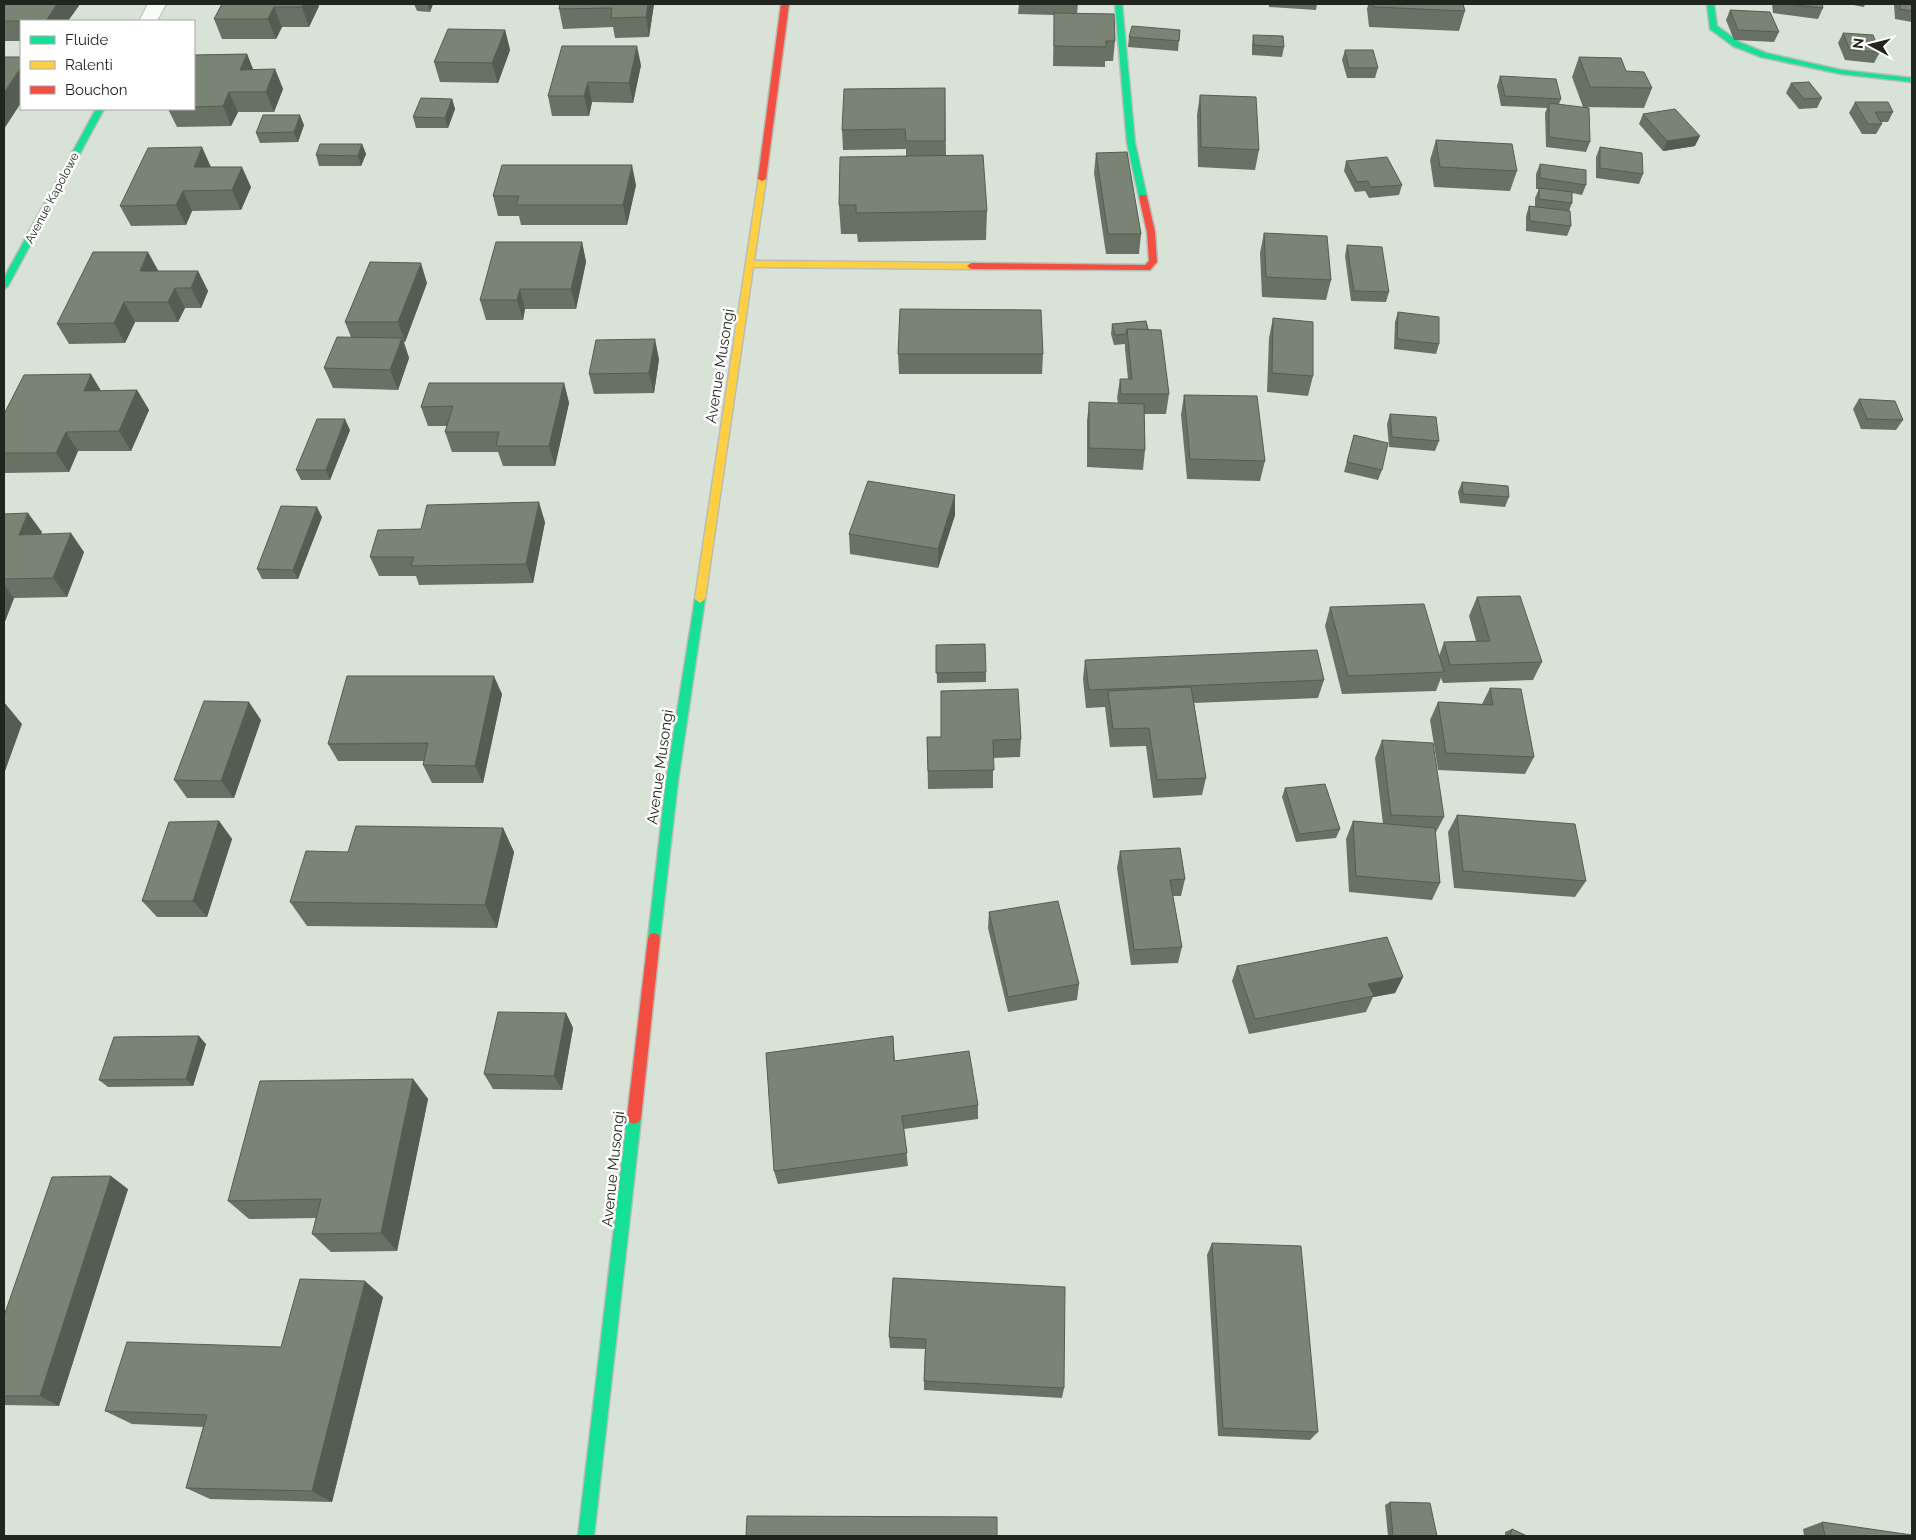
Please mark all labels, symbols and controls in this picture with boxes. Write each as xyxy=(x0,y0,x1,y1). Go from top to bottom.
legend xyxy=(20,20,195,110)
north arrow xyxy=(1846,20,1896,70)
text: Fluide xyxy=(65,31,108,49)
text: N xyxy=(1850,37,1867,50)
text: Ralenti xyxy=(65,56,113,74)
text: Bouchon xyxy=(65,81,127,99)
street label: Avenue Kapolowe xyxy=(22,150,82,246)
street label: Avenue Musongi xyxy=(702,307,738,425)
street label: Avenue Musongi xyxy=(643,708,677,826)
street label: Avenue Musongi xyxy=(598,1110,628,1228)

